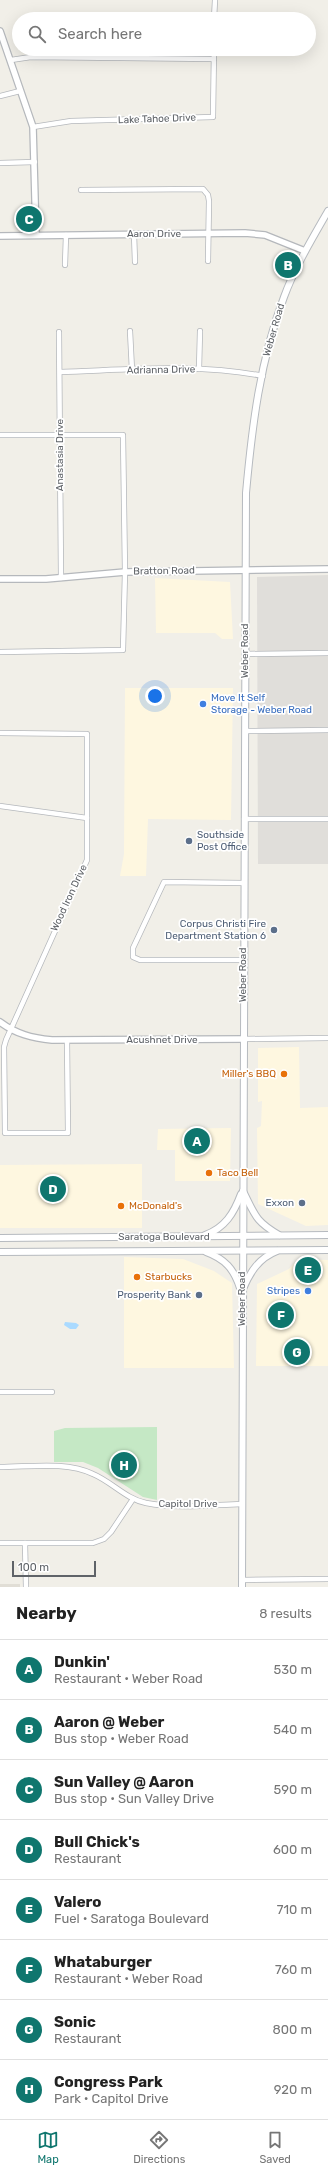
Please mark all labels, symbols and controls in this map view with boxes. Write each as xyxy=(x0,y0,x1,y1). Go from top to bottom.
search box xyxy=(12,12,316,56)
icon: search xyxy=(26,23,48,45)
text: Search here xyxy=(58,25,142,43)
street label: Lake Tahoe Drive xyxy=(118,112,197,126)
pin: C xyxy=(16,204,42,234)
street label: Aaron Drive xyxy=(127,228,182,240)
pin: B xyxy=(275,250,301,280)
street label: Weber Road xyxy=(261,302,287,358)
street label: Adrianna Drive xyxy=(127,363,196,377)
street label: Anastasia Drive xyxy=(54,418,66,491)
street label: Bratton Road xyxy=(133,564,195,578)
street label: Weber Road xyxy=(239,624,251,678)
your location xyxy=(145,686,165,706)
place label: Move It Self Storage - Weber Road xyxy=(211,692,312,716)
marker: Move It Self Storage - Weber Road xyxy=(198,699,208,709)
place label: Southside Post Office xyxy=(197,829,247,853)
marker: Southside Post Office xyxy=(184,836,194,846)
street label: Wood Iron Drive xyxy=(48,862,90,933)
place label: Corpus Christi Fire Department Station 6 xyxy=(165,918,266,942)
marker: Corpus Christi Fire Department Station 6 xyxy=(269,925,279,935)
street label: Weber Road xyxy=(237,948,249,1002)
street label: Acushnet Drive xyxy=(126,1034,198,1046)
place label: Miller's BBQ xyxy=(222,1068,276,1080)
marker: Miller's BBQ xyxy=(279,1069,289,1079)
pin: A xyxy=(184,1126,210,1156)
place label: Taco Bell xyxy=(217,1167,258,1179)
marker: Taco Bell xyxy=(204,1168,214,1178)
pin: D xyxy=(40,1174,66,1204)
place label: Exxon xyxy=(266,1197,294,1209)
marker: Exxon xyxy=(297,1198,307,1208)
place label: McDonald's xyxy=(129,1200,182,1212)
marker: McDonald's xyxy=(116,1201,126,1211)
street label: Saratoga Boulevard xyxy=(118,1231,210,1243)
pin: E xyxy=(295,1255,321,1285)
place label: Starbucks xyxy=(145,1271,192,1283)
marker: Starbucks xyxy=(132,1272,142,1282)
street label: Weber Road xyxy=(236,1272,248,1326)
place label: Stripes xyxy=(267,1285,300,1297)
marker: Stripes xyxy=(303,1286,313,1296)
place label: Prosperity Bank xyxy=(117,1289,192,1301)
marker: Prosperity Bank xyxy=(194,1290,204,1300)
pin: F xyxy=(268,1300,294,1330)
pin: G xyxy=(284,1337,310,1367)
pin: H xyxy=(111,1450,137,1480)
street label: Capitol Drive xyxy=(158,1498,218,1510)
scale bar xyxy=(12,1559,96,1578)
text: 100 m xyxy=(18,1561,49,1574)
text: Nearby xyxy=(16,1603,77,1623)
text: 8 results xyxy=(259,1606,312,1621)
text: Dunkin' xyxy=(54,1653,110,1671)
text: A xyxy=(24,1662,34,1677)
text: 530 m xyxy=(273,1662,312,1677)
text: Restaurant · Weber Road xyxy=(54,1671,203,1686)
text: Aaron @ Weber xyxy=(54,1713,164,1731)
text: B xyxy=(24,1722,34,1737)
text: 540 m xyxy=(273,1722,312,1737)
text: Bus stop · Weber Road xyxy=(54,1731,189,1746)
text: Sun Valley @ Aaron xyxy=(54,1773,194,1791)
text: C xyxy=(24,1782,34,1797)
text: 590 m xyxy=(274,1782,312,1797)
text: Bus stop · Sun Valley Drive xyxy=(54,1791,214,1806)
text: Bull Chick's xyxy=(54,1833,140,1851)
text: D xyxy=(24,1842,34,1857)
text: 600 m xyxy=(273,1842,312,1857)
text: Restaurant xyxy=(54,1851,121,1866)
text: Valero xyxy=(54,1893,101,1911)
text: E xyxy=(25,1902,33,1917)
text: 710 m xyxy=(277,1902,312,1917)
text: Fuel · Saratoga Boulevard xyxy=(54,1911,209,1926)
text: Whataburger xyxy=(54,1953,152,1971)
text: F xyxy=(25,1962,33,1977)
text: 760 m xyxy=(275,1962,312,1977)
text: Restaurant · Weber Road xyxy=(54,1971,203,1986)
text: Sonic xyxy=(54,2013,96,2031)
text: G xyxy=(24,2022,34,2037)
text: 800 m xyxy=(272,2022,312,2037)
text: Restaurant xyxy=(54,2031,121,2046)
text: Congress Park xyxy=(54,2073,163,2091)
text: H xyxy=(24,2082,34,2097)
text: 920 m xyxy=(274,2082,312,2097)
text: Park · Capitol Drive xyxy=(54,2091,168,2106)
tab: Map xyxy=(37,2129,59,2166)
tab: Directions xyxy=(133,2129,185,2166)
tab: Saved xyxy=(260,2129,291,2166)

